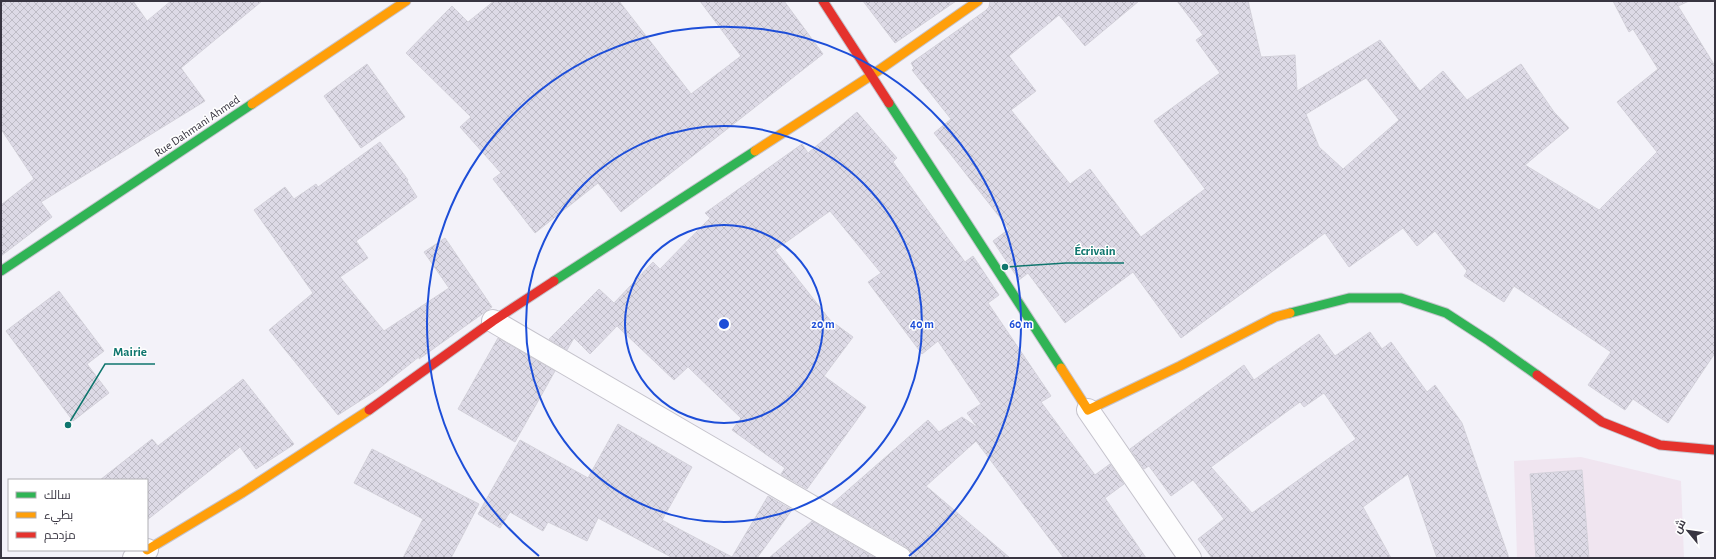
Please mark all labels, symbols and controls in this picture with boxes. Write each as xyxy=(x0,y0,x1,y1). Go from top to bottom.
street label: Rue Dahmani Ahmed xyxy=(152,93,242,159)
callout: Écrivain xyxy=(1066,238,1124,263)
text: Écrivain xyxy=(1074,243,1116,258)
centre of rings xyxy=(717,317,731,331)
text: 20 m xyxy=(811,318,835,330)
text: 40 m xyxy=(910,318,934,330)
text: 60 m xyxy=(1009,318,1033,330)
callout: Mairie xyxy=(105,339,155,364)
text: Mairie xyxy=(113,346,147,359)
legend xyxy=(8,479,148,551)
text: سالك xyxy=(44,489,71,501)
text: بطيء xyxy=(44,509,73,525)
north arrow xyxy=(1668,511,1708,551)
text: ش xyxy=(1671,518,1689,536)
text: مزدحم xyxy=(44,529,76,543)

